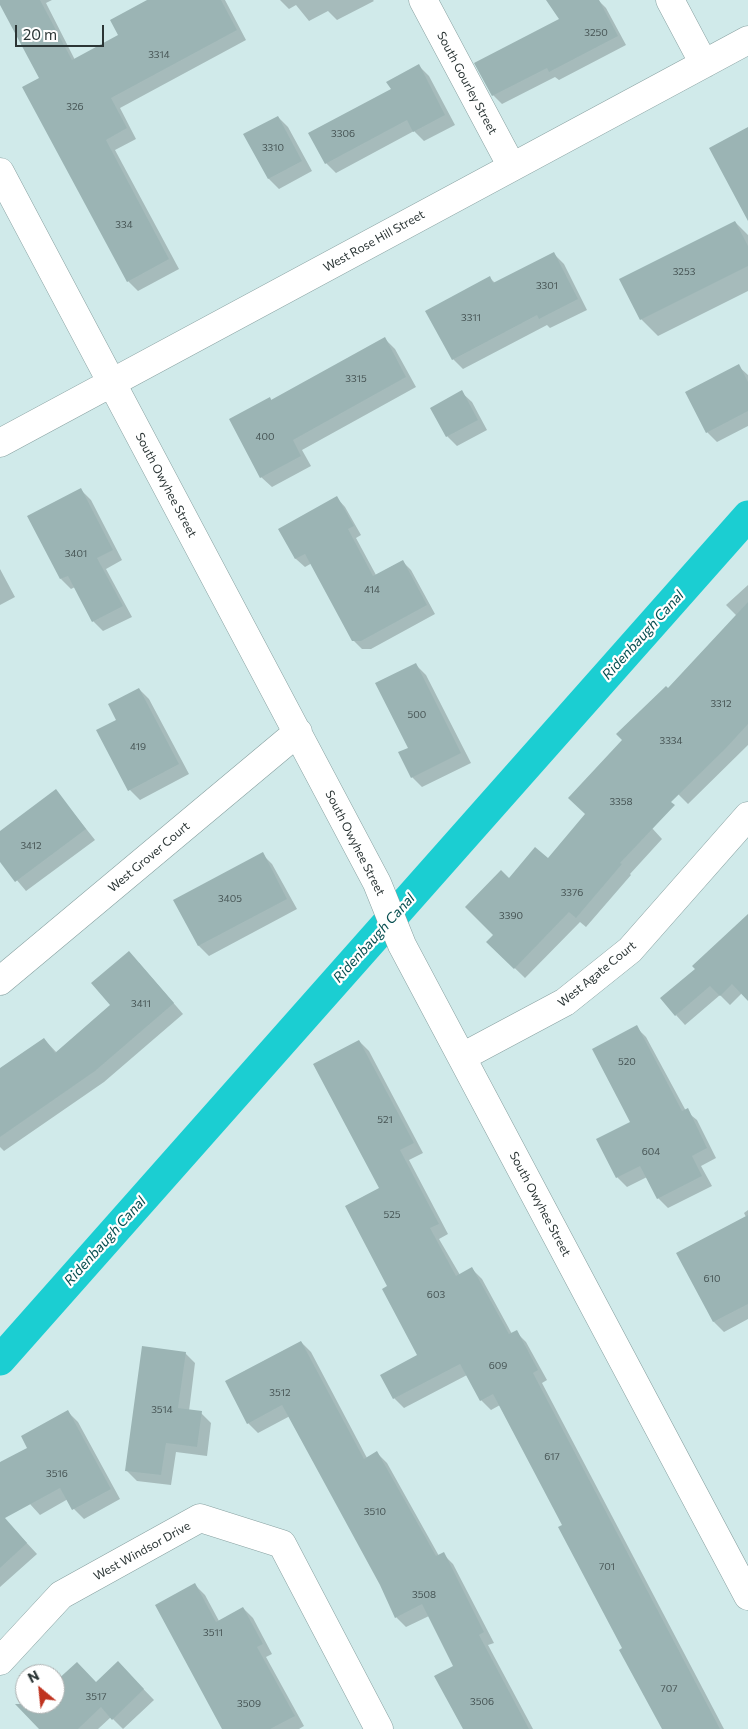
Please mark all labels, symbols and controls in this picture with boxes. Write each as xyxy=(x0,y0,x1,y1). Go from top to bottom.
scale bar xyxy=(18,15,106,47)
text: 20 m xyxy=(23,25,57,43)
house number: 3250 xyxy=(584,27,608,39)
street label: South Gourley Street xyxy=(434,29,500,137)
house number: 3314 xyxy=(148,49,170,61)
house number: 326 xyxy=(66,101,84,113)
house number: 3306 xyxy=(331,128,355,140)
house number: 3310 xyxy=(262,142,284,154)
street label: West Rose Hill Street xyxy=(321,207,427,275)
house number: 334 xyxy=(115,219,133,231)
house number: 3253 xyxy=(673,266,695,278)
house number: 3301 xyxy=(536,280,558,292)
house number: 3311 xyxy=(461,312,481,324)
house number: 3315 xyxy=(345,373,367,385)
street label: South Owyhee Street xyxy=(132,430,200,540)
house number: 400 xyxy=(255,431,275,443)
house number: 3401 xyxy=(65,548,87,560)
house number: 414 xyxy=(364,584,380,596)
water label: Ridenbaugh Canal xyxy=(599,587,687,683)
house number: 3312 xyxy=(710,698,732,710)
house number: 500 xyxy=(408,709,426,721)
house number: 3334 xyxy=(659,735,683,747)
house number: 419 xyxy=(130,741,146,753)
street label: South Owyhee Street xyxy=(322,788,388,898)
house number: 3358 xyxy=(609,796,633,808)
street label: West Grover Court xyxy=(105,819,193,895)
house number: 3412 xyxy=(20,840,42,852)
house number: 3376 xyxy=(561,887,583,899)
water label: Ridenbaugh Canal xyxy=(330,890,418,986)
house number: 3405 xyxy=(218,893,242,905)
house number: 3390 xyxy=(499,910,523,922)
street label: West Agate Court xyxy=(555,938,639,1010)
house number: 3411 xyxy=(131,998,151,1010)
house number: 520 xyxy=(618,1056,636,1068)
house number: 521 xyxy=(377,1114,393,1126)
house number: 604 xyxy=(642,1146,660,1158)
street label: South Owyhee Street xyxy=(506,1149,574,1259)
water label: Ridenbaugh Canal xyxy=(61,1193,149,1289)
house number: 525 xyxy=(383,1209,401,1221)
house number: 610 xyxy=(704,1273,720,1285)
house number: 603 xyxy=(427,1289,445,1301)
house number: 609 xyxy=(489,1360,507,1372)
house number: 3512 xyxy=(269,1387,291,1399)
house number: 3514 xyxy=(151,1404,173,1416)
house number: 617 xyxy=(544,1451,560,1463)
house number: 3516 xyxy=(46,1468,68,1480)
house number: 3510 xyxy=(364,1506,386,1518)
street label: West Windsor Drive xyxy=(91,1518,193,1584)
house number: 701 xyxy=(599,1561,615,1573)
house number: 3508 xyxy=(412,1589,436,1601)
house number: 3511 xyxy=(203,1627,223,1639)
north arrow xyxy=(15,1664,65,1714)
text: N xyxy=(25,1666,42,1686)
house number: 707 xyxy=(660,1683,678,1695)
house number: 3517 xyxy=(85,1691,107,1703)
house number: 3506 xyxy=(470,1696,494,1708)
house number: 3509 xyxy=(237,1698,261,1710)

